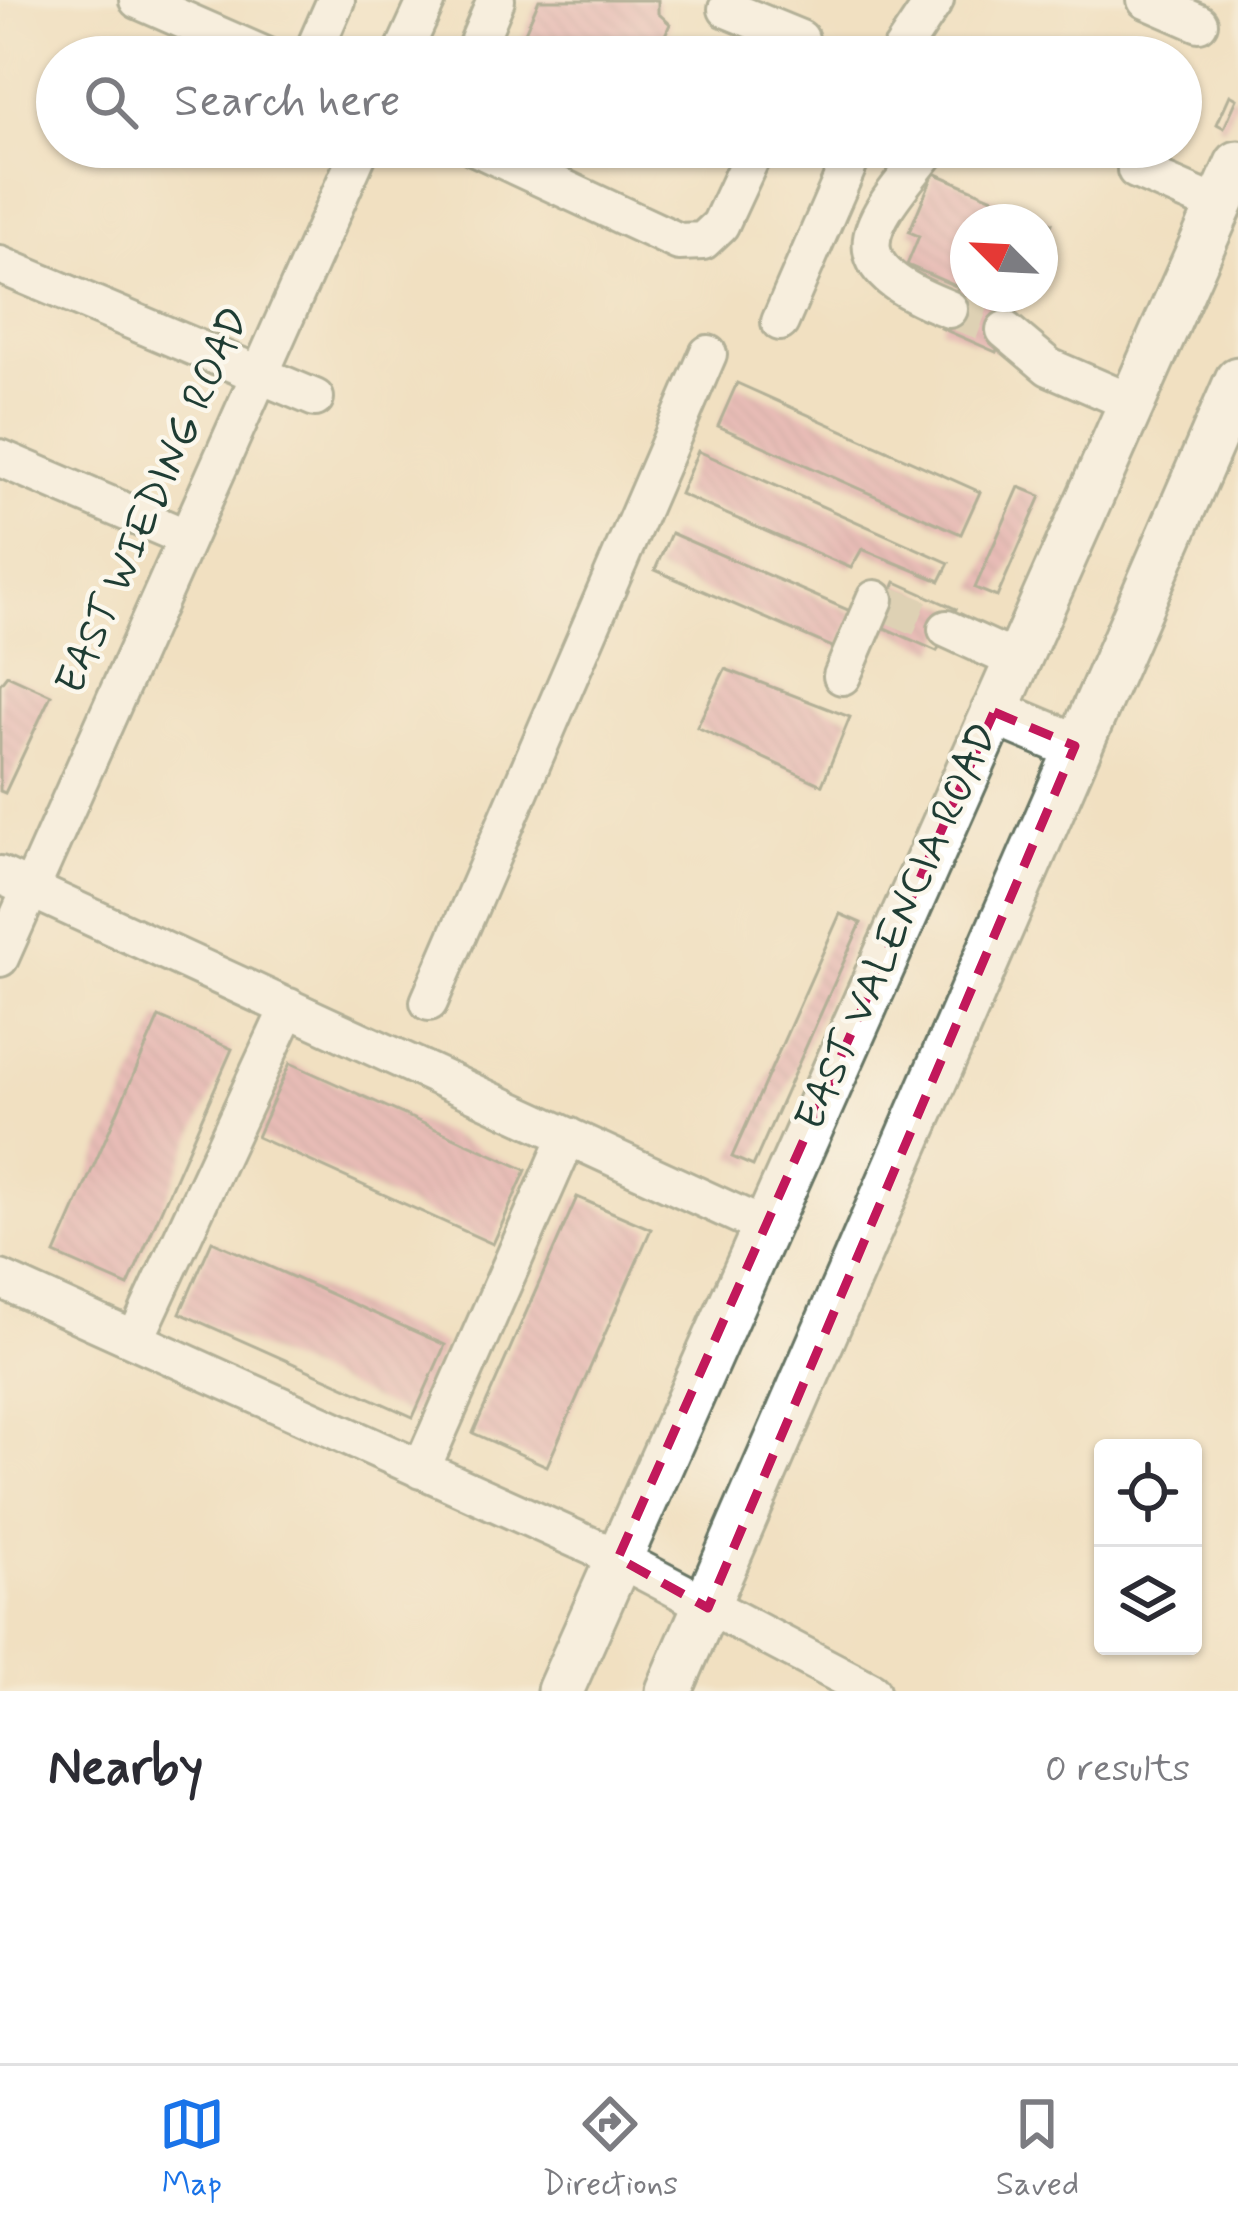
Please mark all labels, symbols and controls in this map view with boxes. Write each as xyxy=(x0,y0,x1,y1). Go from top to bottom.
search box xyxy=(36,36,1202,168)
icon: search xyxy=(78,69,144,135)
text: Search here xyxy=(174,73,401,132)
north arrow xyxy=(950,204,1058,312)
street label: EAST WIEDING ROAD xyxy=(44,299,264,703)
street label: EAST VALENCIA ROAD xyxy=(783,715,1013,1139)
map controls xyxy=(1094,1439,1202,1655)
button: locate xyxy=(1094,1439,1202,1547)
button: layers xyxy=(1094,1547,1202,1655)
text: Nearby xyxy=(48,1736,203,1802)
text: 0 results xyxy=(1045,1744,1190,1795)
tab: Map xyxy=(159,2091,225,2207)
tab: Directions xyxy=(542,2091,678,2207)
tab: Saved xyxy=(996,2091,1079,2207)

